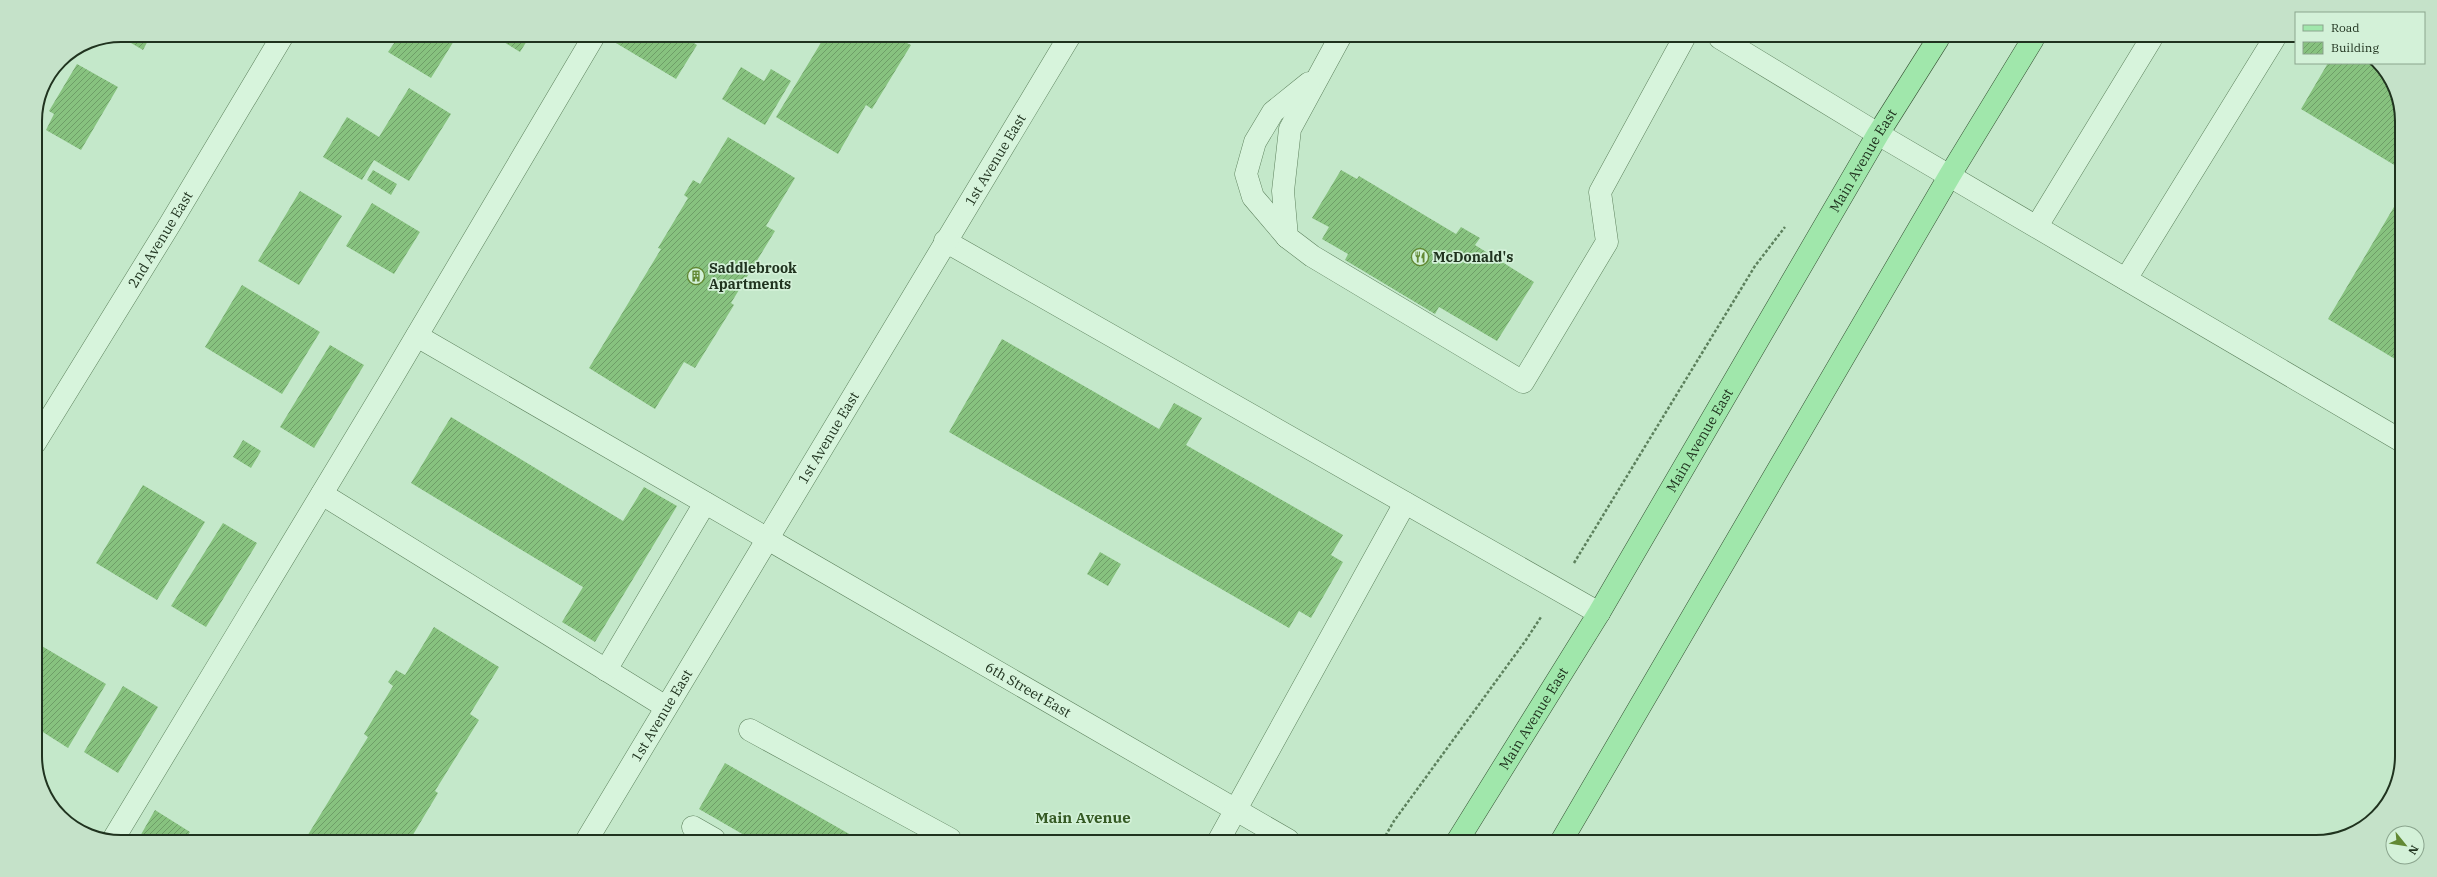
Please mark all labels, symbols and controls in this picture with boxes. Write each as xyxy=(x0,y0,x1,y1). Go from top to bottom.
legend xyxy=(2295,12,2425,64)
text: Road xyxy=(2331,20,2360,35)
text: Building xyxy=(2331,40,2379,55)
street label: Main Avenue East xyxy=(1825,105,1901,216)
street label: 1st Avenue East xyxy=(961,111,1030,209)
street label: 2nd Avenue East xyxy=(124,188,197,291)
restaurant icon: McDonald's xyxy=(1410,247,1430,267)
place label: McDonald's xyxy=(1433,248,1513,266)
place label: Saddlebrook Apartments xyxy=(709,259,797,293)
building icon: Saddlebrook Apartments xyxy=(686,266,706,286)
street label: Main Avenue East xyxy=(1662,385,1737,496)
street label: 1st Avenue East xyxy=(794,388,863,487)
street label: 6th Street East xyxy=(982,658,1074,722)
street label: Main Avenue East xyxy=(1495,664,1572,773)
street label: 1st Avenue East xyxy=(627,666,696,765)
district label: Main Avenue xyxy=(1035,808,1131,827)
north arrow xyxy=(2385,825,2425,865)
text: N xyxy=(2405,843,2422,858)

